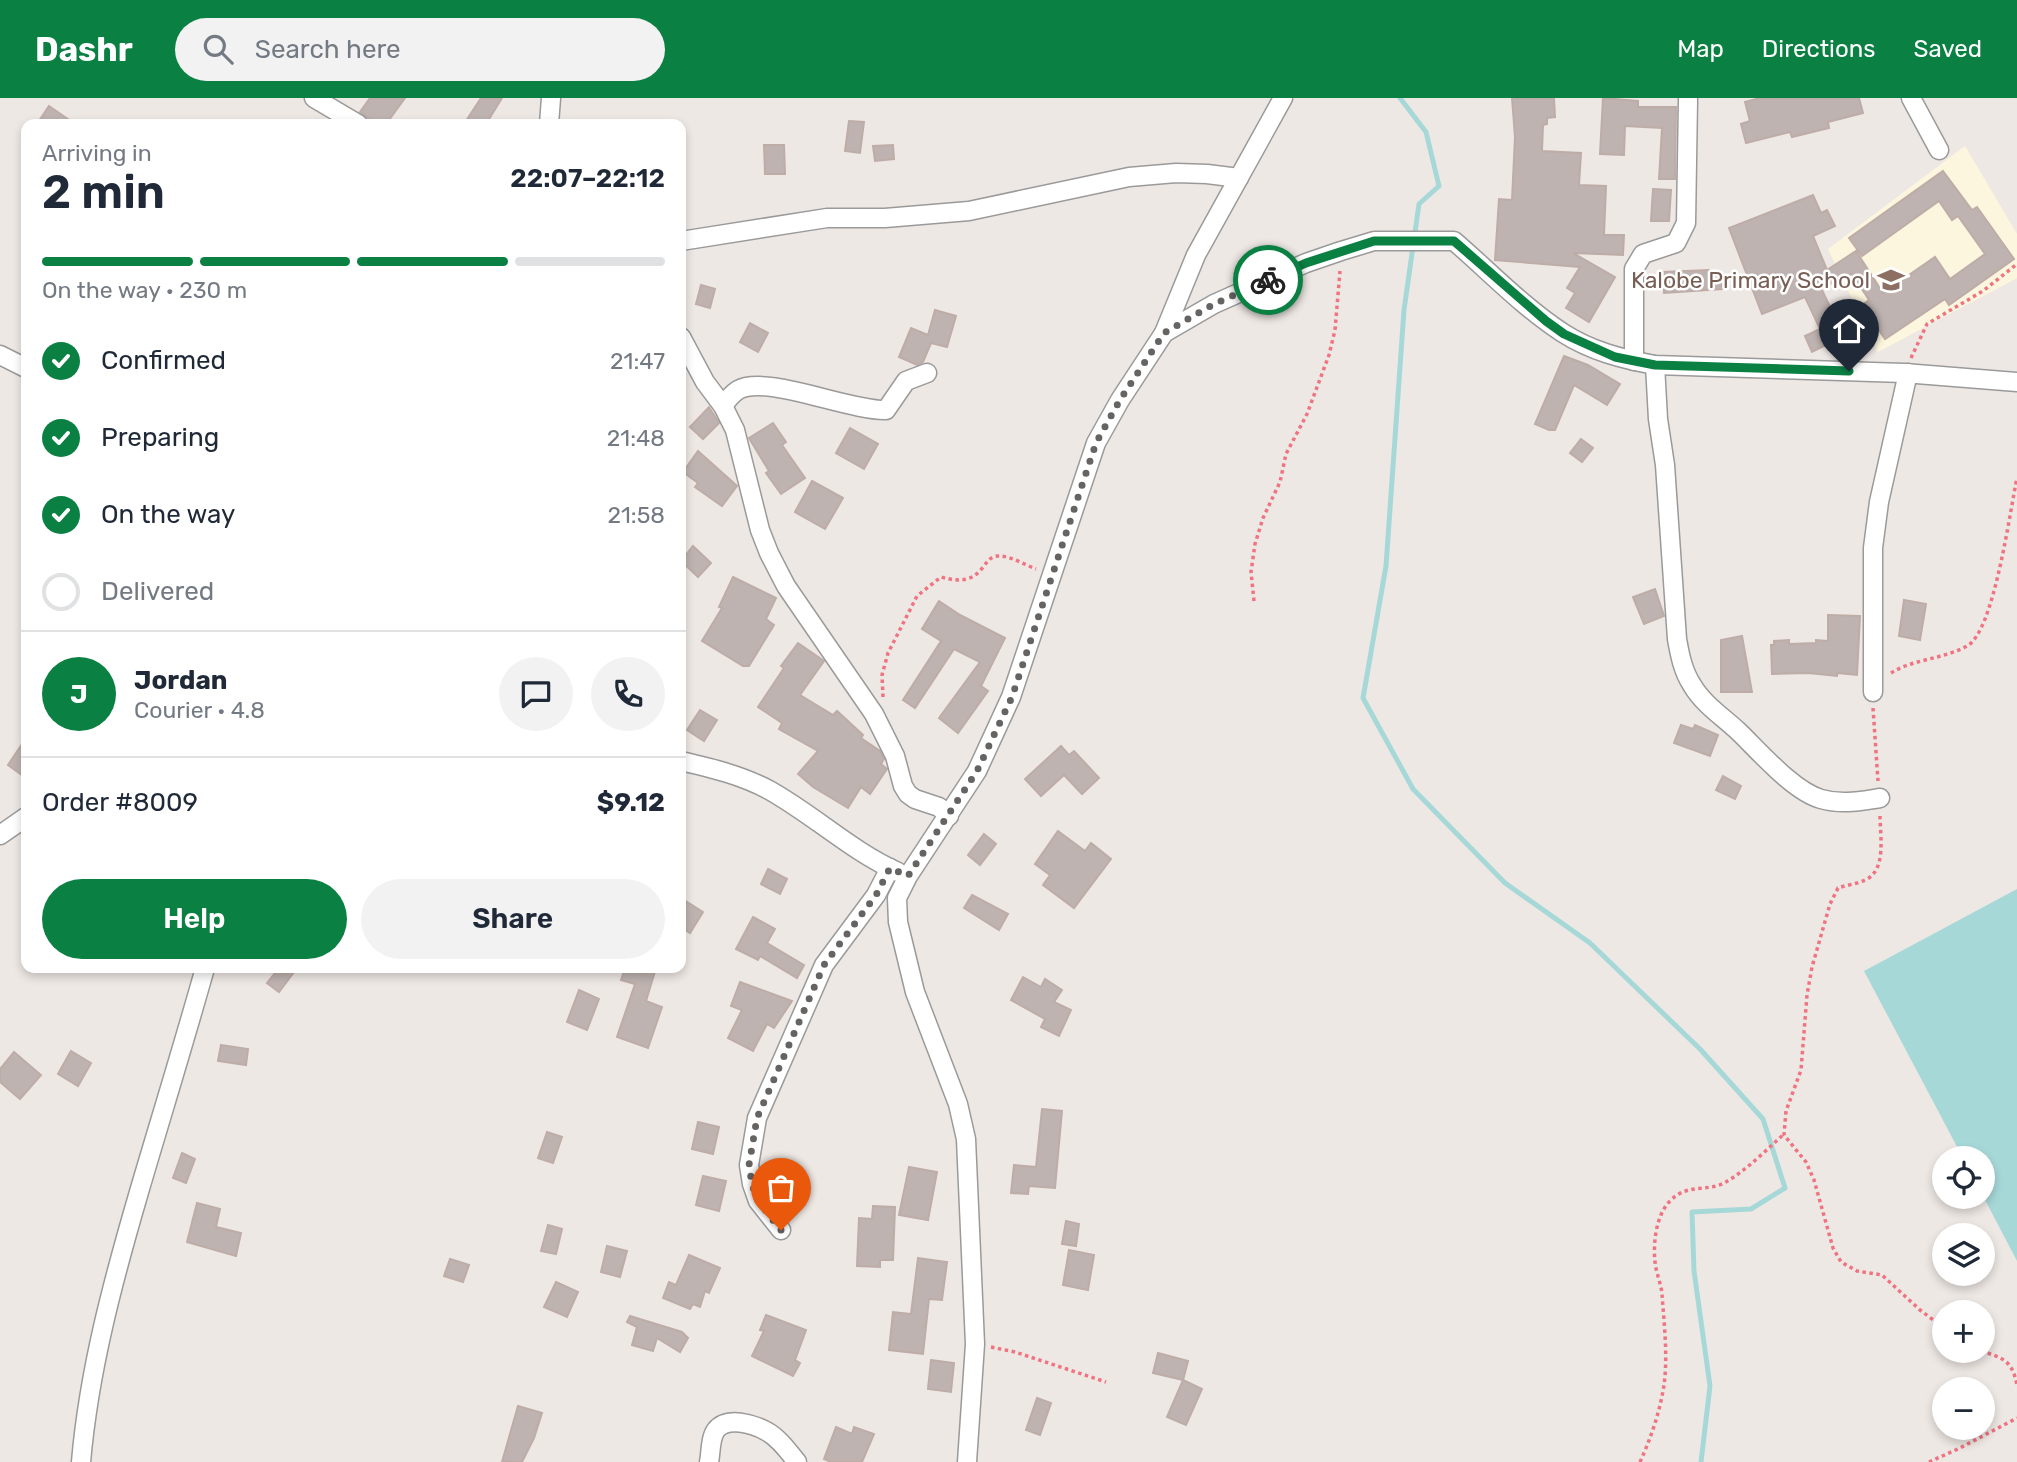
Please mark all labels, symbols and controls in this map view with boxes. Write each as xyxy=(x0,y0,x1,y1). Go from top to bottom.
search box xyxy=(175,18,665,81)
text: Dashr xyxy=(35,30,133,69)
icon: search xyxy=(199,30,237,68)
text: Search here xyxy=(255,34,401,65)
text: Map xyxy=(1677,35,1724,63)
text: Directions xyxy=(1762,35,1875,63)
text: Saved xyxy=(1913,35,1982,63)
text: Arriving in xyxy=(42,139,152,167)
text: 22:07–22:12 xyxy=(510,163,665,194)
text: 2 min xyxy=(42,165,165,220)
courier xyxy=(1233,245,1303,315)
icon: bike xyxy=(1249,261,1287,299)
school or university icon: Kalobe Primary School xyxy=(1876,265,1906,295)
place label: Kalobe Primary School xyxy=(1631,266,1870,294)
text: On the way · 230 m xyxy=(42,276,247,304)
pin xyxy=(1819,299,1879,371)
icon: home xyxy=(1830,310,1868,348)
icon: check xyxy=(42,342,80,380)
text: Confirmed xyxy=(101,345,226,376)
text: 21:47 xyxy=(610,347,665,375)
icon: check xyxy=(42,419,80,457)
text: Preparing xyxy=(101,422,219,453)
text: 21:48 xyxy=(607,424,665,452)
icon: check xyxy=(42,496,80,534)
text: On the way xyxy=(101,499,235,530)
text: 21:58 xyxy=(607,501,665,529)
text: Delivered xyxy=(101,576,214,607)
button: chat xyxy=(499,657,573,731)
button: phone xyxy=(591,657,665,731)
text: Jordan xyxy=(134,665,227,696)
text: J xyxy=(70,679,88,710)
text: Courier · 4.8 xyxy=(134,696,265,724)
text: Order #8009 xyxy=(42,787,198,818)
text: $9.12 xyxy=(597,787,665,818)
button: Help xyxy=(42,879,347,959)
button: Share xyxy=(361,879,665,959)
map controls xyxy=(1932,1146,1995,1440)
button: locate xyxy=(1932,1146,1995,1209)
pin xyxy=(751,1158,811,1230)
icon: bag xyxy=(762,1169,800,1207)
button: layers xyxy=(1932,1223,1995,1286)
button: + xyxy=(1932,1300,1995,1363)
button: − xyxy=(1932,1377,1995,1440)

